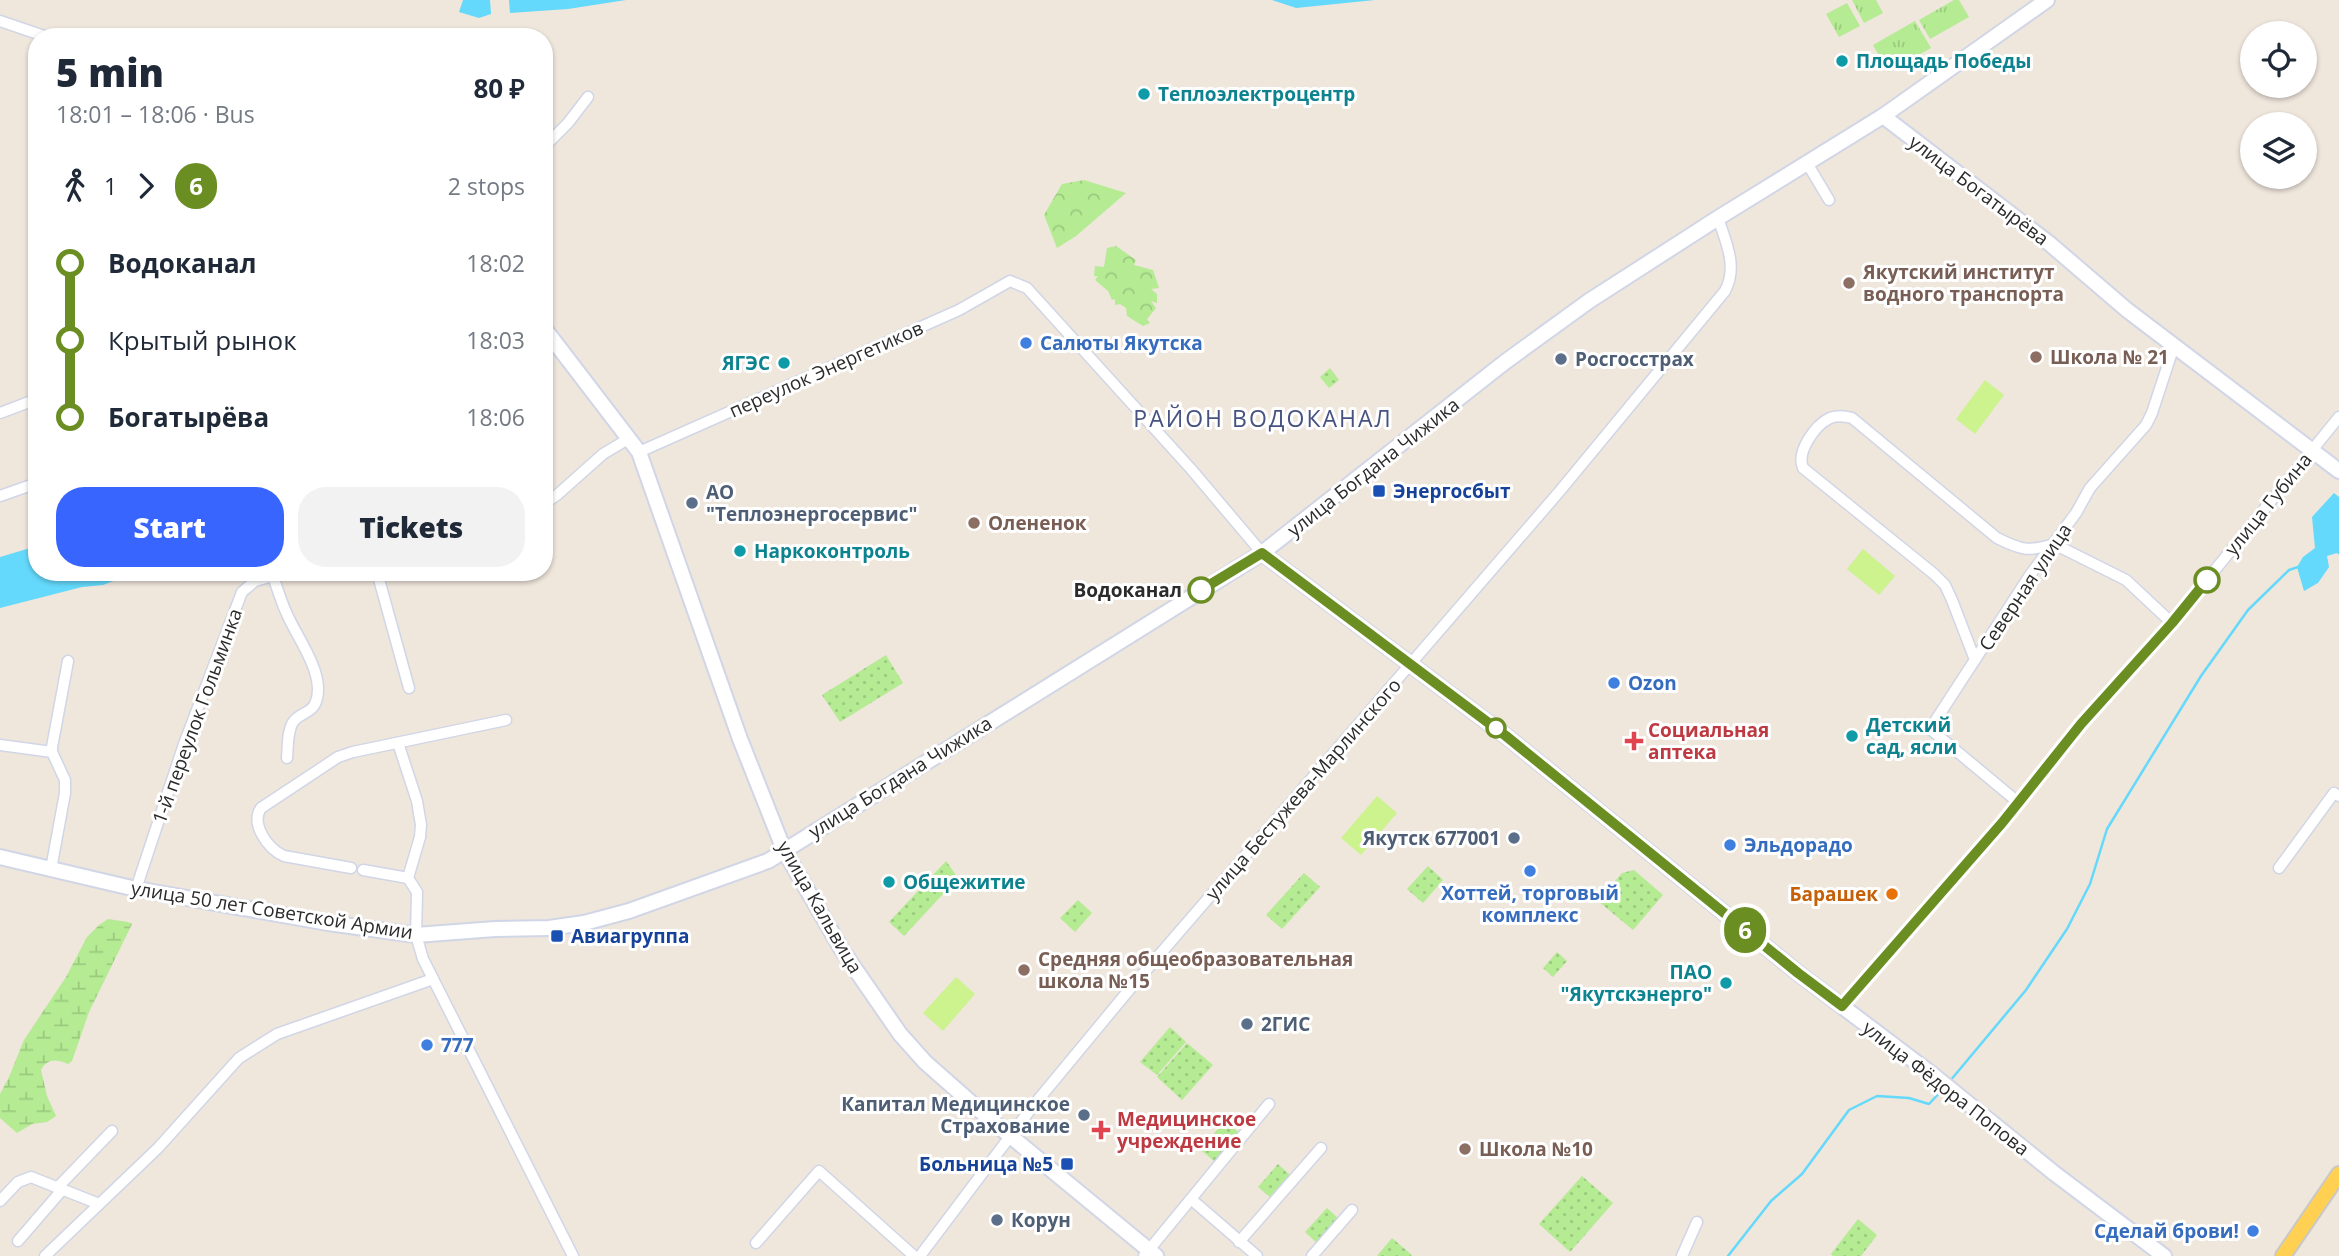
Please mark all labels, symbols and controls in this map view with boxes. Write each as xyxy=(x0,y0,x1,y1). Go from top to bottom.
map controls xyxy=(2240,21,2317,189)
button: locate xyxy=(2240,21,2317,98)
text: 5 min xyxy=(56,46,164,98)
place label: Площадь Победы xyxy=(1856,48,2031,74)
marker: Площадь Победы xyxy=(1834,53,1850,69)
text: 80 ₽ xyxy=(473,70,525,106)
place label: Теплоэлектроцентр xyxy=(1158,81,1355,107)
marker: Теплоэлектроцентр xyxy=(1136,86,1152,102)
text: 18:01 – 18:06 · Bus xyxy=(56,98,255,130)
button: layers xyxy=(2240,112,2317,189)
street label: улица Богатырёва xyxy=(1904,129,2054,251)
icon: walk xyxy=(56,167,94,205)
icon: forward xyxy=(127,167,165,205)
text: 6 xyxy=(189,169,203,202)
text: 1 xyxy=(104,170,117,202)
text: 2 stops xyxy=(448,170,525,202)
text: Водоканал xyxy=(108,245,256,281)
text: 18:02 xyxy=(466,247,525,279)
place label: Якутский институт водного транспорта xyxy=(1862,259,2064,307)
marker: Якутский институт водного транспорта xyxy=(1841,275,1857,291)
street label: переулок Энергетиков xyxy=(725,314,927,424)
text: Крытый рынок xyxy=(108,322,297,358)
text: 18:03 xyxy=(466,324,525,356)
place label: Салюты Якутска xyxy=(1040,330,1203,356)
marker: Салюты Якутска xyxy=(1018,335,1034,351)
place label: Школа № 21 xyxy=(2050,344,2169,370)
place label: Росгосстрах xyxy=(1575,346,1694,372)
marker: Школа № 21 xyxy=(2028,349,2044,365)
place label: ЯГЭС xyxy=(721,350,770,376)
marker: Росгосстрах xyxy=(1553,351,1569,367)
marker: ЯГЭС xyxy=(776,355,792,371)
street label: улица Богдана Чижика xyxy=(1282,392,1464,542)
text: Богатырёва xyxy=(108,399,269,435)
text: 18:06 xyxy=(466,401,525,433)
district label: РАЙОН ВОДОКАНАЛ xyxy=(1133,402,1393,434)
street label: улица Губина xyxy=(2218,447,2318,561)
place label: Энергосбыт xyxy=(1393,478,1511,504)
place label: АО "Теплоэнергосервис" xyxy=(706,479,917,527)
marker: Энергосбыт xyxy=(1371,483,1387,499)
button: Start xyxy=(56,487,284,567)
button: Tickets xyxy=(298,487,525,567)
marker: АО "Теплоэнергосервис" xyxy=(684,495,700,511)
place label: Олененок xyxy=(988,510,1087,536)
marker: Олененок xyxy=(966,515,982,531)
street label: Северная улица xyxy=(1973,518,2077,656)
place label: Наркоконтроль xyxy=(754,538,910,564)
marker: Наркоконтроль xyxy=(732,543,748,559)
unlabelled marker xyxy=(2194,567,2220,593)
place label: Водоканал xyxy=(1074,577,1182,603)
marker: Водоканал xyxy=(1188,577,1214,603)
street label: 1-й переулок Гольминка xyxy=(146,605,248,827)
place label: Ozon xyxy=(1628,670,1677,696)
street label: улица Бестужева-Марлинского xyxy=(1199,672,1407,906)
marker: Ozon xyxy=(1606,675,1622,691)
street label: улица Богдана Чижика xyxy=(803,710,997,844)
place label: Детский сад, ясли xyxy=(1866,712,1957,760)
place label: Социальная аптека xyxy=(1648,717,1769,765)
unlabelled marker xyxy=(1486,718,1506,738)
marker: Детский сад, ясли xyxy=(1844,728,1860,744)
marker: Социальная аптека xyxy=(1626,733,1642,749)
place label: Якутск 677001 xyxy=(1362,825,1500,851)
marker: Якутск 677001 xyxy=(1506,830,1522,846)
place label: Эльдорадо xyxy=(1744,832,1853,858)
street label: улица Кальвица xyxy=(771,836,869,978)
marker: Эльдорадо xyxy=(1722,837,1738,853)
marker: Хоттей, торговый комплекс xyxy=(1522,863,1538,879)
place label: Общежитие xyxy=(903,869,1026,895)
marker: Общежитие xyxy=(881,874,897,890)
street label: улица 50 лет Советской Армии xyxy=(129,875,415,945)
place label: Хоттей, торговый комплекс xyxy=(1441,880,1619,928)
place label: Барашек xyxy=(1789,881,1878,907)
marker: Барашек xyxy=(1884,886,1900,902)
line badge: 6 xyxy=(1722,907,1768,953)
text: 6 xyxy=(1738,913,1752,946)
place label: Авиагруппа xyxy=(571,923,689,949)
marker: Авиагруппа xyxy=(549,928,565,944)
place label: Средняя общеобразовательная школа №15 xyxy=(1038,946,1353,994)
place label: ПАО "Якутскэнерго" xyxy=(1560,959,1712,1007)
marker: Средняя общеобразовательная школа №15 xyxy=(1016,962,1032,978)
marker: ПАО "Якутскэнерго" xyxy=(1718,975,1734,991)
place label: 2ГИС xyxy=(1261,1011,1310,1037)
street label: улица Фёдора Попова xyxy=(1857,1015,2035,1161)
marker: 2ГИС xyxy=(1239,1016,1255,1032)
place label: 777 xyxy=(441,1032,474,1058)
marker: 777 xyxy=(419,1037,435,1053)
place label: Капитал Медицинское Страхование xyxy=(841,1091,1070,1139)
place label: Медицинское учреждение xyxy=(1117,1106,1256,1154)
marker: Капитал Медицинское Страхование xyxy=(1076,1107,1092,1123)
marker: Медицинское учреждение xyxy=(1091,1120,1111,1140)
place label: Школа №10 xyxy=(1479,1136,1593,1162)
marker: Школа №10 xyxy=(1457,1141,1473,1157)
place label: Больница №5 xyxy=(919,1151,1053,1177)
marker: Больница №5 xyxy=(1059,1156,1075,1172)
place label: Корун xyxy=(1011,1207,1071,1233)
marker: Корун xyxy=(989,1212,1005,1228)
place label: Сделай брови! xyxy=(2094,1218,2239,1244)
marker: Сделай брови! xyxy=(2245,1223,2261,1239)

